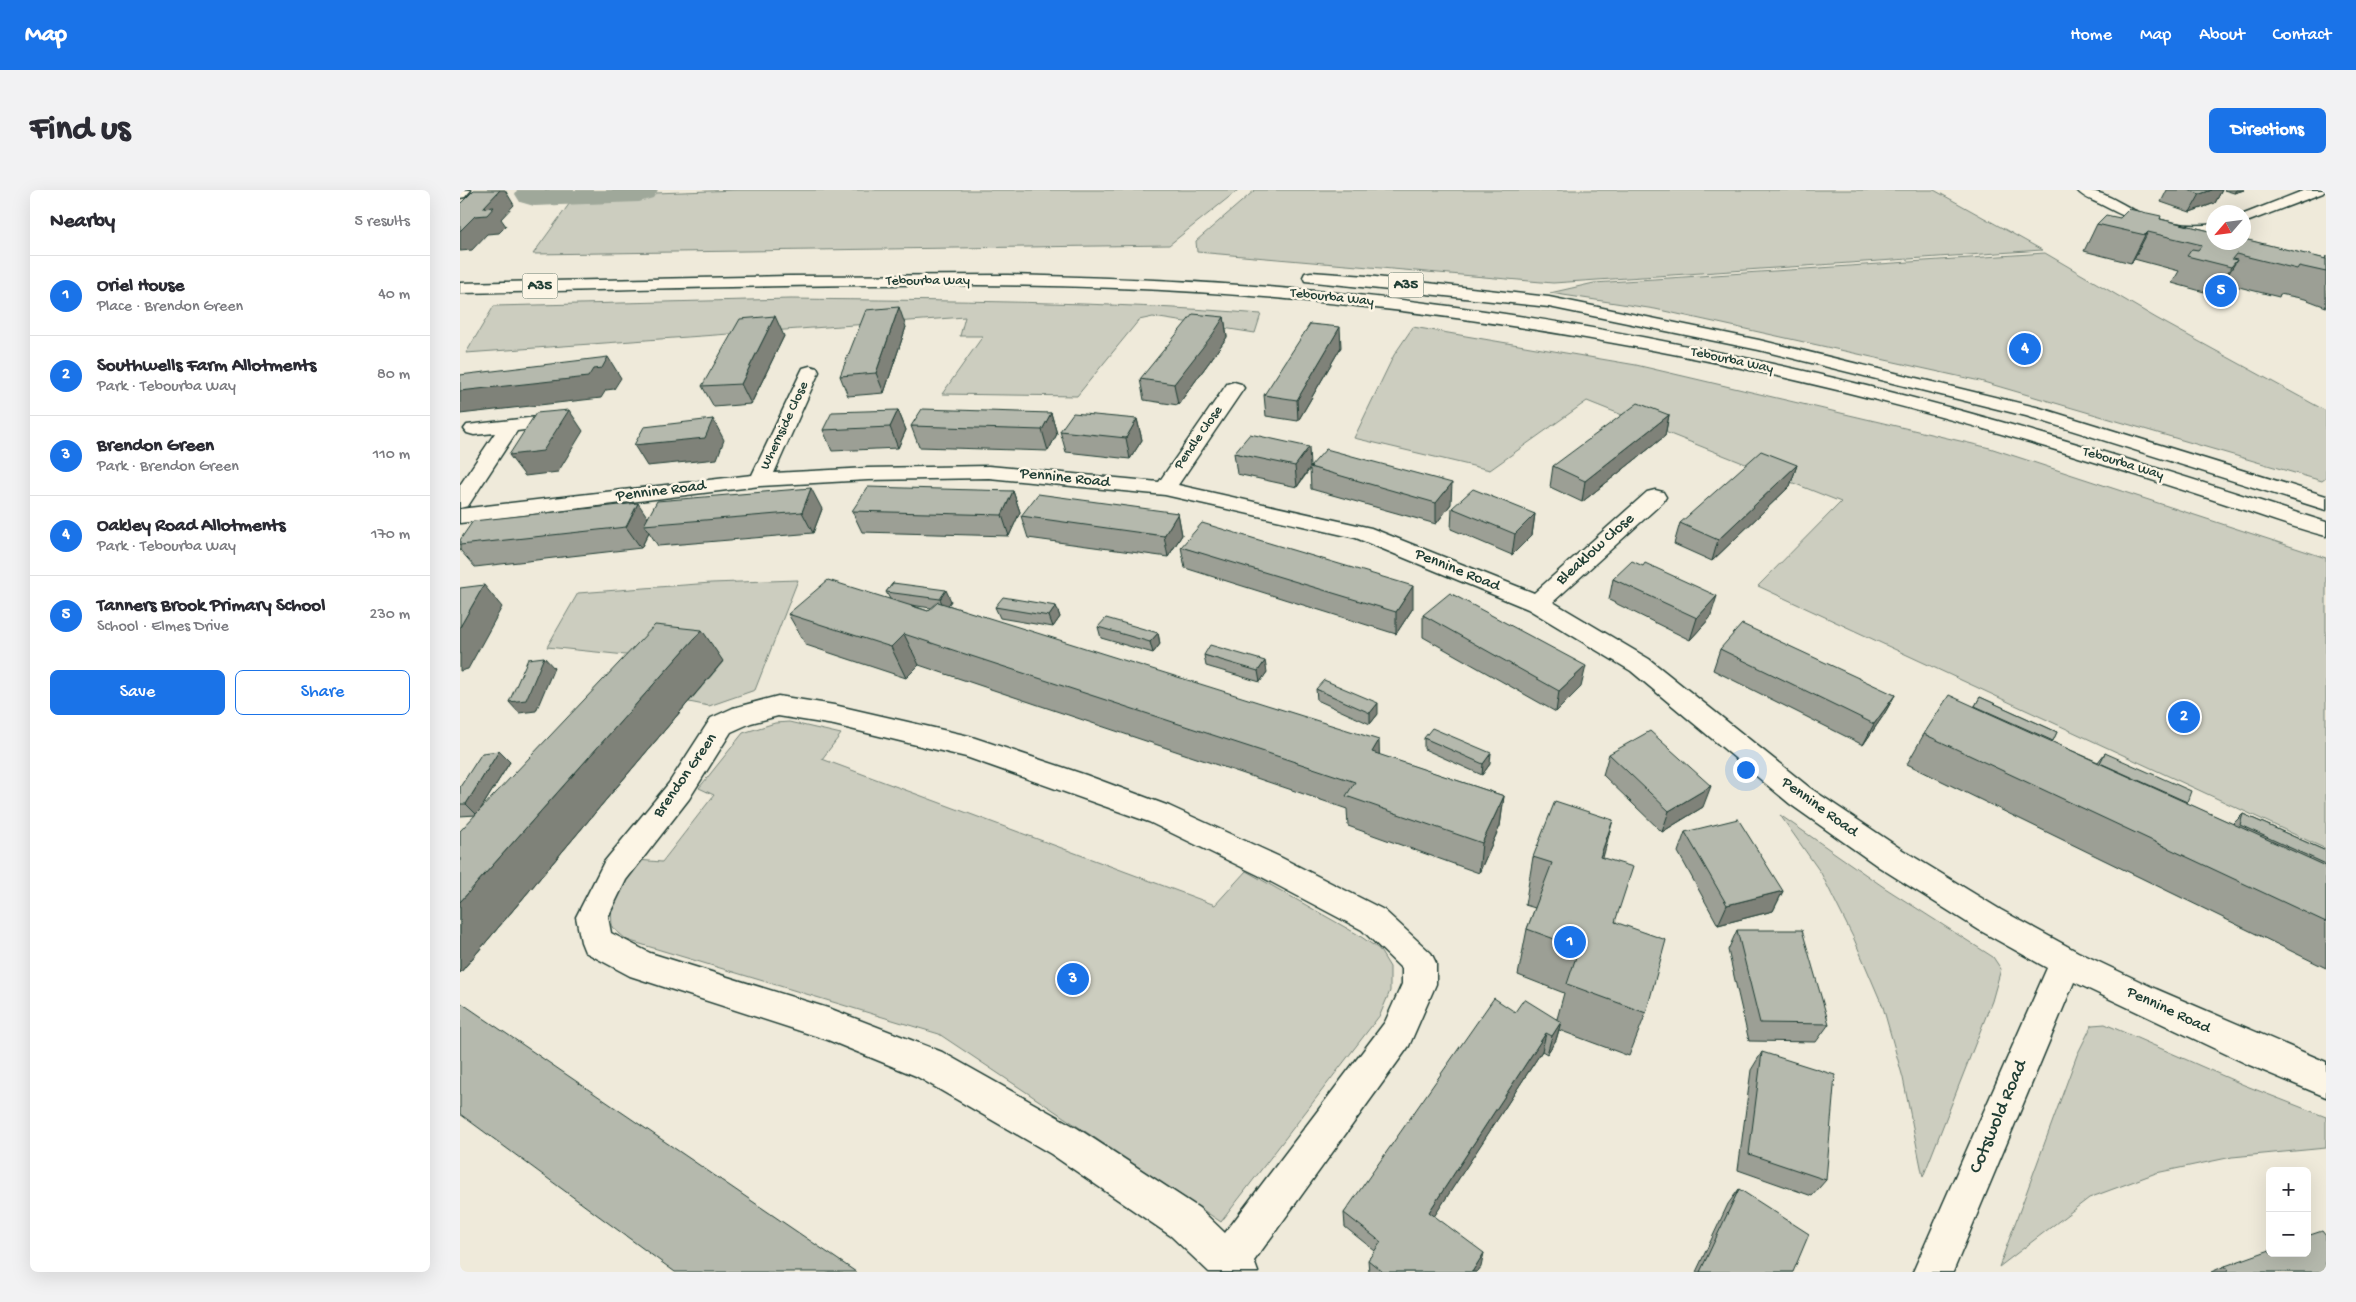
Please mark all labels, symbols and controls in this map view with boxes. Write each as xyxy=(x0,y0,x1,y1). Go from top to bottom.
text: Map xyxy=(25,21,67,50)
text: Home xyxy=(2070,25,2112,46)
text: Map xyxy=(2140,25,2171,46)
text: About xyxy=(2199,25,2245,46)
text: Contact xyxy=(2273,25,2331,46)
button: Directions xyxy=(2209,108,2326,153)
text: Find us xyxy=(30,110,130,151)
north arrow xyxy=(2206,205,2251,250)
text: Nearby xyxy=(50,210,115,235)
text: 5 results xyxy=(355,213,410,232)
road number: A35 xyxy=(1388,272,1424,298)
pin: 5 xyxy=(2205,272,2237,310)
street label: Tebourba Way xyxy=(885,273,970,290)
road number: A35 xyxy=(522,274,558,298)
text: Oriel House xyxy=(97,275,184,298)
street label: Tebourba Way xyxy=(1288,285,1375,311)
text: 1 xyxy=(63,286,69,305)
text: 40 m xyxy=(378,286,410,305)
text: Place · Brendon Green xyxy=(97,298,243,317)
pin: 4 xyxy=(2009,330,2041,368)
street label: Tebourba Way xyxy=(1688,344,1775,378)
text: Southwells Farm Allotments xyxy=(97,355,316,378)
text: 2 xyxy=(62,366,70,385)
text: 80 m xyxy=(377,366,410,385)
text: Park · Tebourba Way xyxy=(97,378,236,397)
street label: Whernside Close xyxy=(757,378,813,473)
street label: Pendle Close xyxy=(1170,402,1228,474)
text: Brendon Green xyxy=(97,435,214,458)
street label: Tebourba Way xyxy=(2079,443,2166,484)
text: 3 xyxy=(62,446,70,465)
text: 110 m xyxy=(373,446,410,465)
text: Park · Brendon Green xyxy=(97,458,239,477)
street label: Pennine Road xyxy=(1018,465,1113,493)
street label: Pennine Road xyxy=(614,477,709,507)
street label: Bleaklow Close xyxy=(1552,509,1640,591)
text: Oakley Road Allotments xyxy=(97,515,286,538)
text: 4 xyxy=(62,526,70,545)
text: 170 m xyxy=(371,526,410,545)
text: Park · Tebourba Way xyxy=(97,538,236,557)
street label: Pennine Road xyxy=(1411,545,1504,597)
text: Tanners Brook Primary School xyxy=(97,595,325,618)
text: 5 xyxy=(62,606,70,625)
text: 230 m xyxy=(370,606,410,625)
text: School · Elmes Drive xyxy=(97,618,229,637)
button: Save xyxy=(50,670,225,715)
button: Share xyxy=(235,670,410,715)
pin: 2 xyxy=(2168,698,2200,736)
street label: Brendon Green xyxy=(649,730,722,823)
your location xyxy=(1733,757,1759,783)
street label: Pennine Road xyxy=(1776,773,1862,843)
pin: 1 xyxy=(1554,923,1586,961)
pin: 3 xyxy=(1057,960,1089,998)
street label: Pennine Road xyxy=(2122,983,2214,1039)
street label: Cotswold Road xyxy=(1965,1055,2034,1177)
map controls xyxy=(2266,1167,2311,1257)
button: + xyxy=(2266,1167,2311,1212)
button: − xyxy=(2266,1212,2311,1257)

